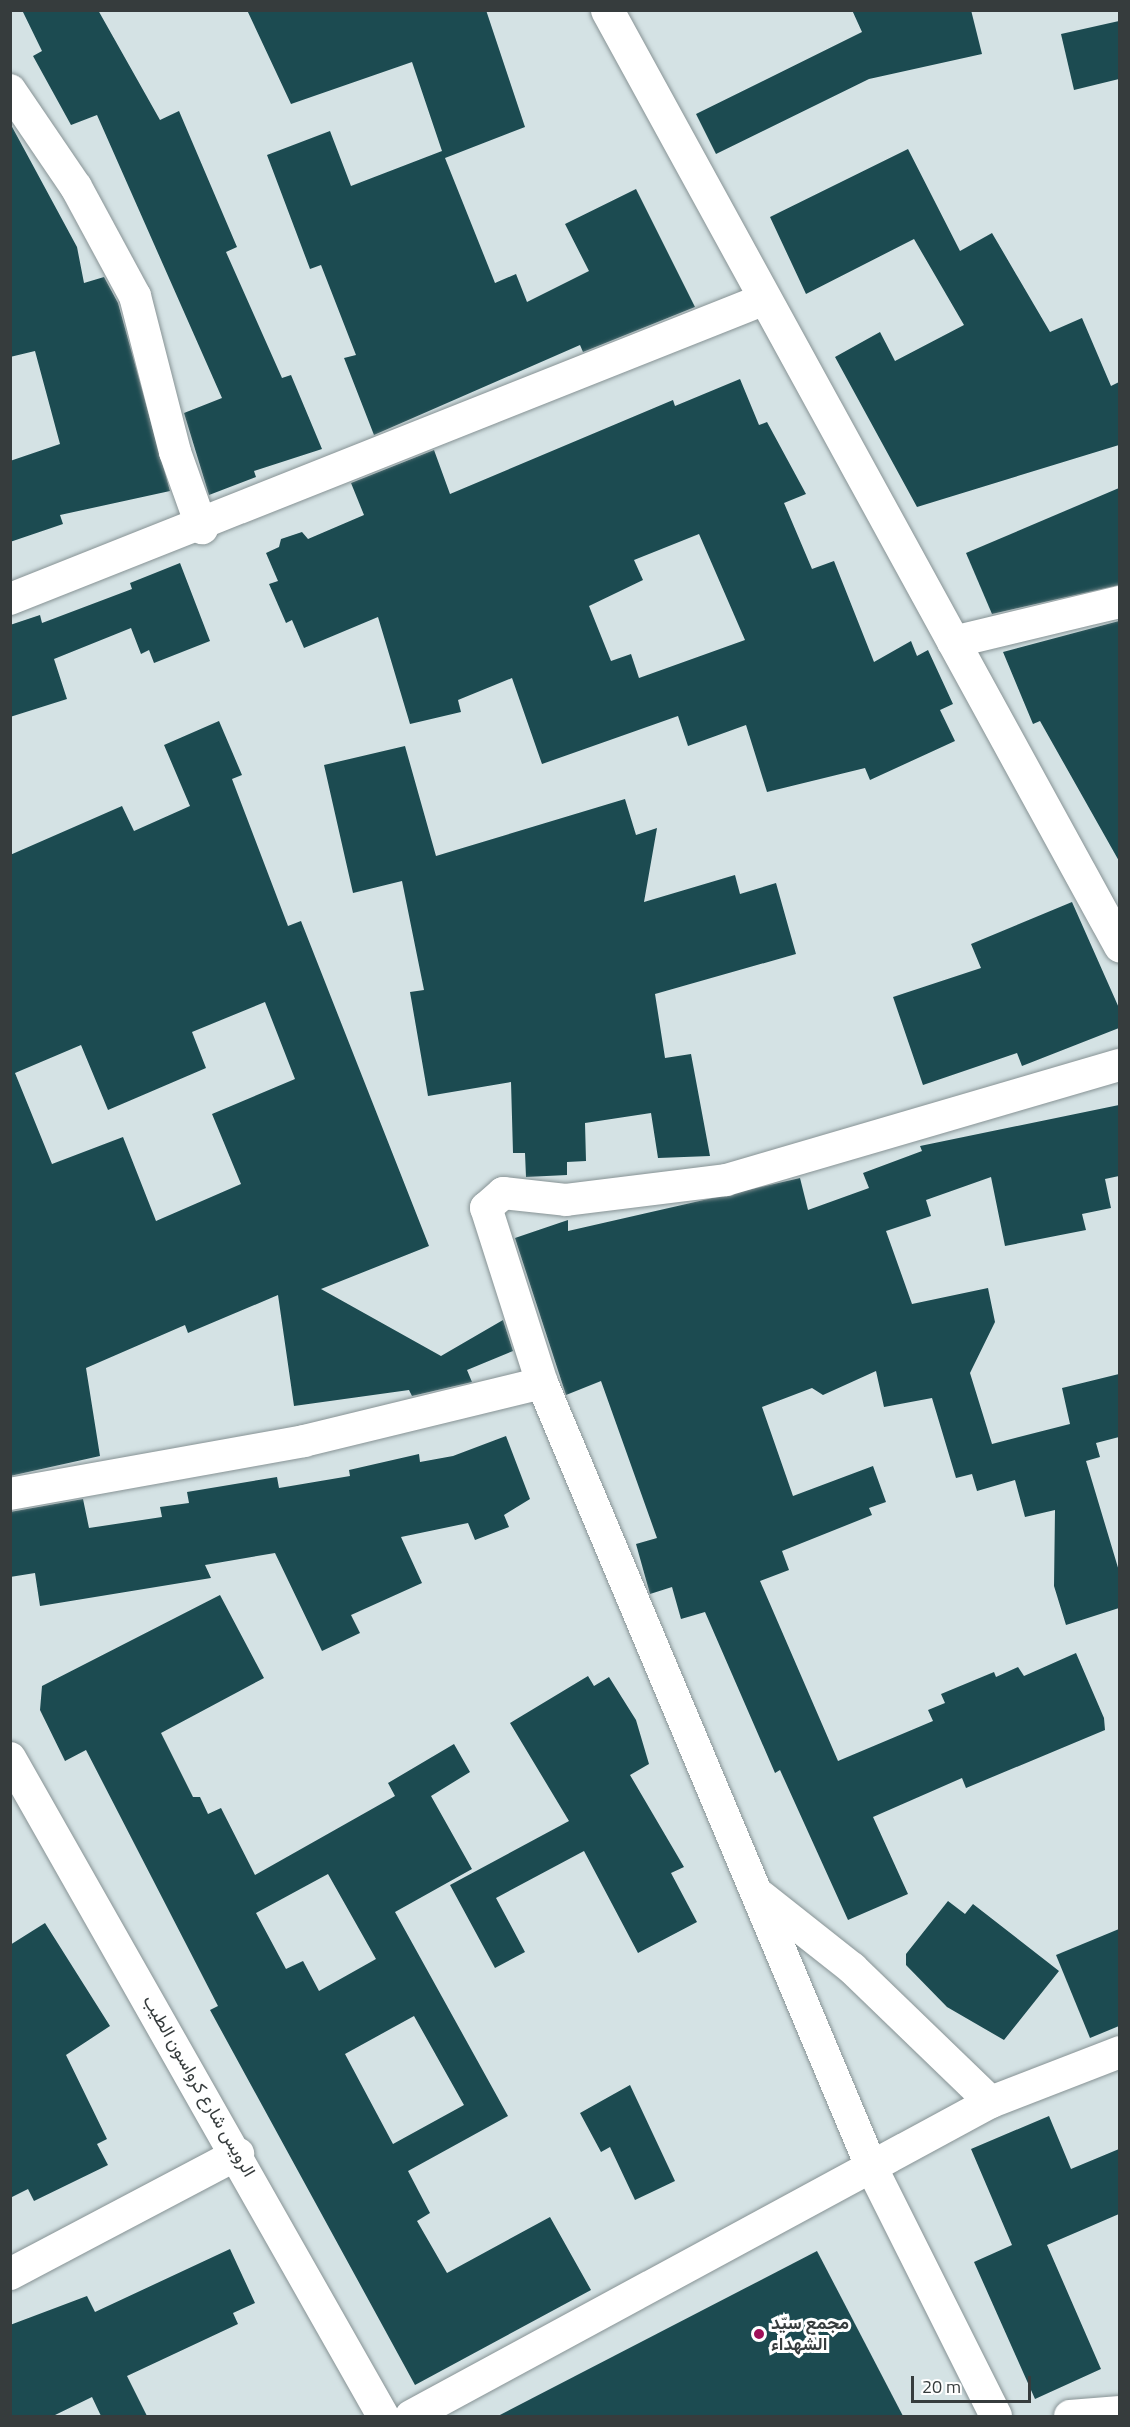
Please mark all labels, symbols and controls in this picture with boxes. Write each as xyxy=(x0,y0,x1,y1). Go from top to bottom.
street label: الرويس شارع كرواسون الطيب xyxy=(138,1991,260,2181)
place label: مجمع سيّد الشهداء xyxy=(771,2313,849,2356)
marker: مجمع سيّد الشهداء xyxy=(752,2327,766,2341)
scale bar xyxy=(914,2364,1034,2402)
text: 20 m xyxy=(922,2373,961,2400)

